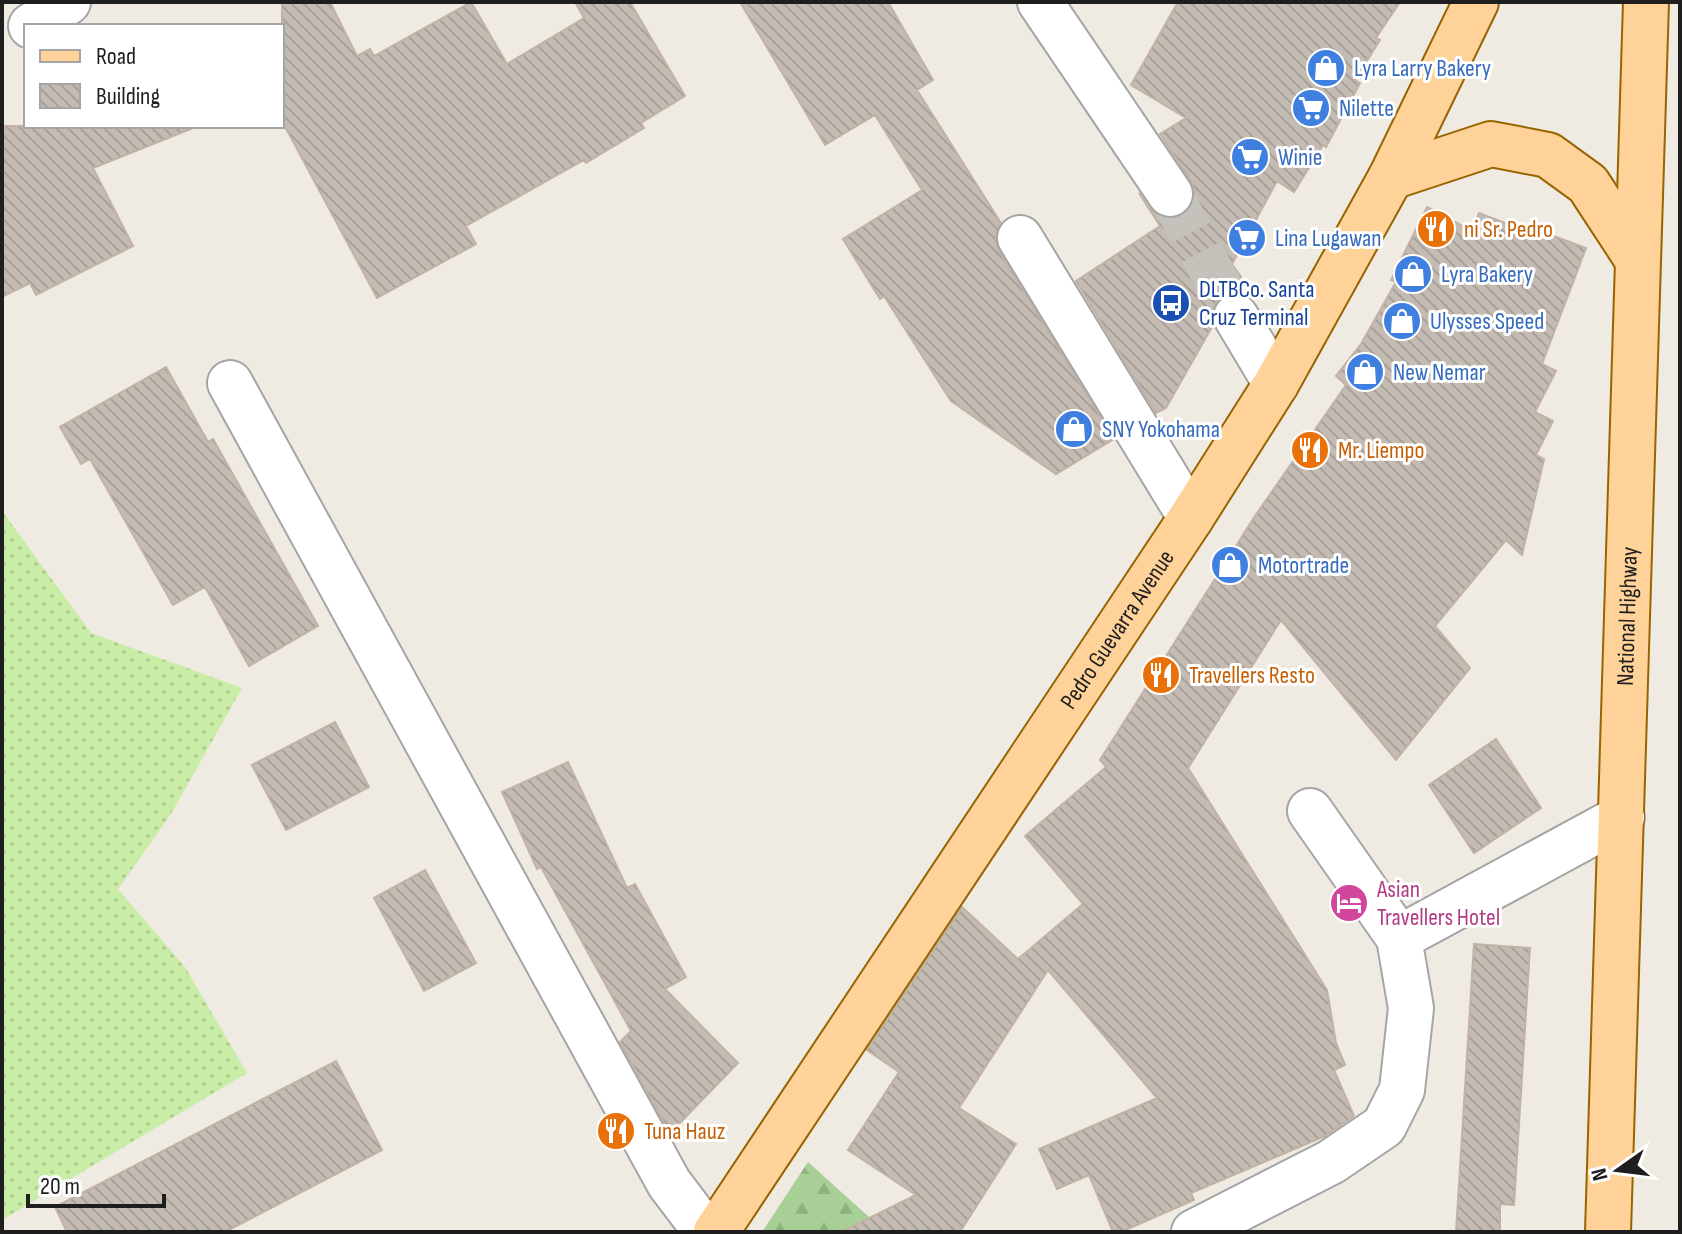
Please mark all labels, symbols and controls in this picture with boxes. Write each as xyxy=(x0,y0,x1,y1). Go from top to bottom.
legend xyxy=(24,24,284,128)
text: Road xyxy=(96,42,136,71)
shop icon: Lyra Larry Bakery xyxy=(1305,47,1347,89)
place label: Lyra Larry Bakery xyxy=(1354,54,1491,83)
text: Building xyxy=(96,82,160,111)
supermarket icon: Nilette xyxy=(1290,87,1332,129)
place label: Nilette xyxy=(1339,94,1394,123)
supermarket icon: Winie xyxy=(1229,136,1271,178)
place label: Winie xyxy=(1278,143,1322,172)
restaurant icon: ni Sr. Pedro xyxy=(1415,208,1457,250)
place label: ni Sr. Pedro xyxy=(1464,215,1553,244)
supermarket icon: Lina Lugawan xyxy=(1226,217,1268,259)
place label: Lina Lugawan xyxy=(1275,224,1382,253)
shop icon: Lyra Bakery xyxy=(1392,253,1434,295)
place label: Lyra Bakery xyxy=(1441,260,1533,289)
place label: DLTBCo. Santa Cruz Terminal xyxy=(1199,275,1315,332)
bus stop icon: DLTBCo. Santa Cruz Terminal xyxy=(1150,282,1192,324)
shop icon: Ulysses Speed xyxy=(1381,300,1423,342)
place label: Ulysses Speed xyxy=(1430,307,1544,336)
shop icon: New Nemar xyxy=(1344,351,1386,393)
place label: New Nemar xyxy=(1393,358,1486,387)
shop icon: SNY Yokohama xyxy=(1053,408,1095,450)
place label: SNY Yokohama xyxy=(1102,415,1220,444)
restaurant icon: Mr. Liempo xyxy=(1289,429,1331,471)
place label: Mr. Liempo xyxy=(1338,436,1424,465)
street label: Pedro Guevarra Avenue xyxy=(1054,544,1180,714)
shop icon: Motortrade xyxy=(1209,544,1251,586)
street label: National Highway xyxy=(1610,546,1644,686)
place label: Motortrade xyxy=(1258,551,1349,580)
restaurant icon: Travellers Resto xyxy=(1140,654,1182,696)
place label: Travellers Resto xyxy=(1189,661,1315,690)
place label: Asian Travellers Hotel xyxy=(1376,875,1500,932)
hotel icon: Asian Travellers Hotel xyxy=(1328,882,1370,924)
restaurant icon: Tuna Hauz xyxy=(595,1110,637,1152)
place label: Tuna Hauz xyxy=(644,1117,726,1146)
north arrow xyxy=(1578,1130,1658,1210)
scale bar xyxy=(28,1158,164,1208)
text: N xyxy=(1586,1166,1615,1183)
text: 20 m xyxy=(40,1172,80,1201)

